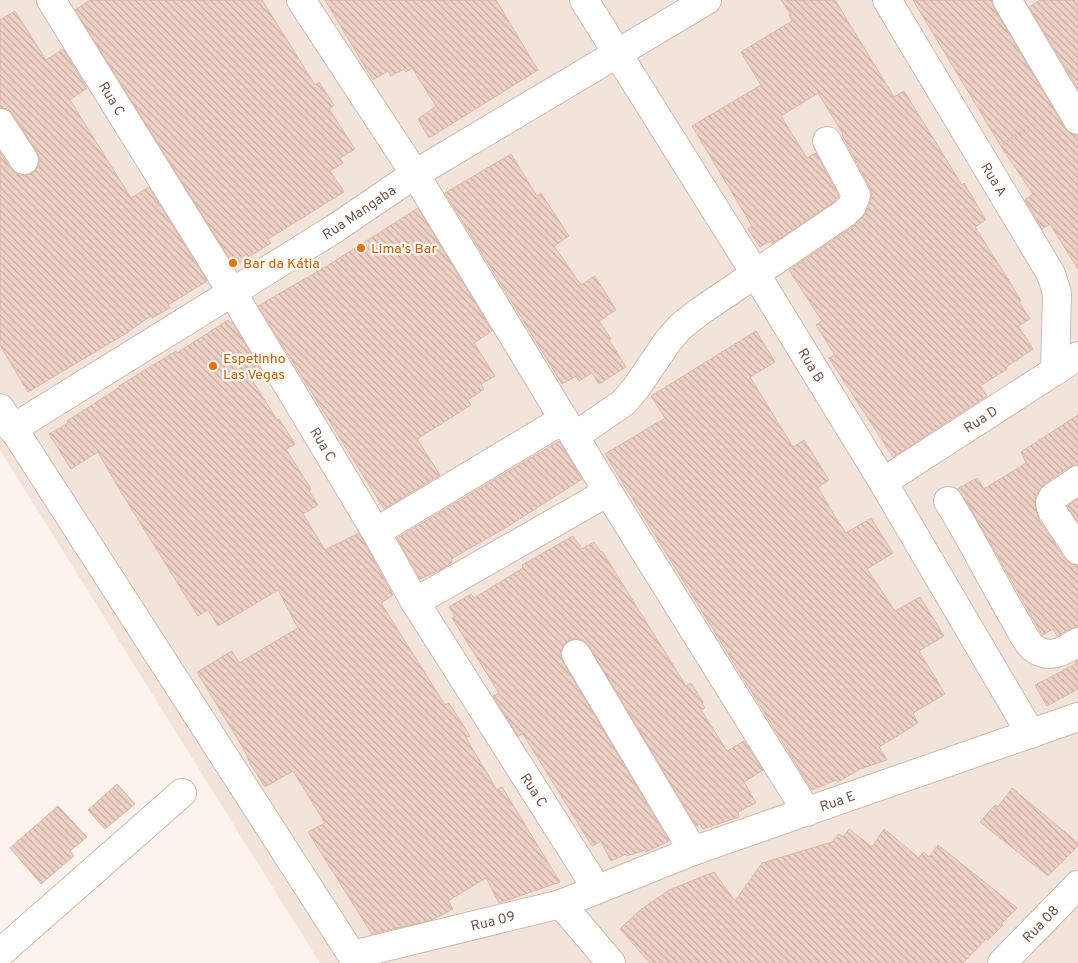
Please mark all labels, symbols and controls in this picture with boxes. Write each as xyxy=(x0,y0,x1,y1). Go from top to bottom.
street label: Rua C xyxy=(94,79,128,120)
street label: Rua A xyxy=(976,160,1010,200)
street label: Rua Mangaba xyxy=(320,182,400,244)
place label: Lima's Bar xyxy=(371,241,437,258)
marker: Lima's Bar xyxy=(355,242,367,254)
place label: Bar da Kátia xyxy=(243,256,320,273)
marker: Bar da Kátia xyxy=(227,257,239,269)
street label: Rua B xyxy=(793,346,827,386)
place label: Espetinho Las Vegas xyxy=(223,351,286,384)
marker: Espetinho Las Vegas xyxy=(207,360,219,372)
street label: Rua D xyxy=(961,403,1002,438)
street label: Rua C xyxy=(305,425,339,465)
street label: Rua C xyxy=(516,771,550,811)
street label: Rua E xyxy=(818,788,858,816)
street label: Rua 08 xyxy=(1020,902,1063,947)
street label: Rua 09 xyxy=(469,908,517,936)

